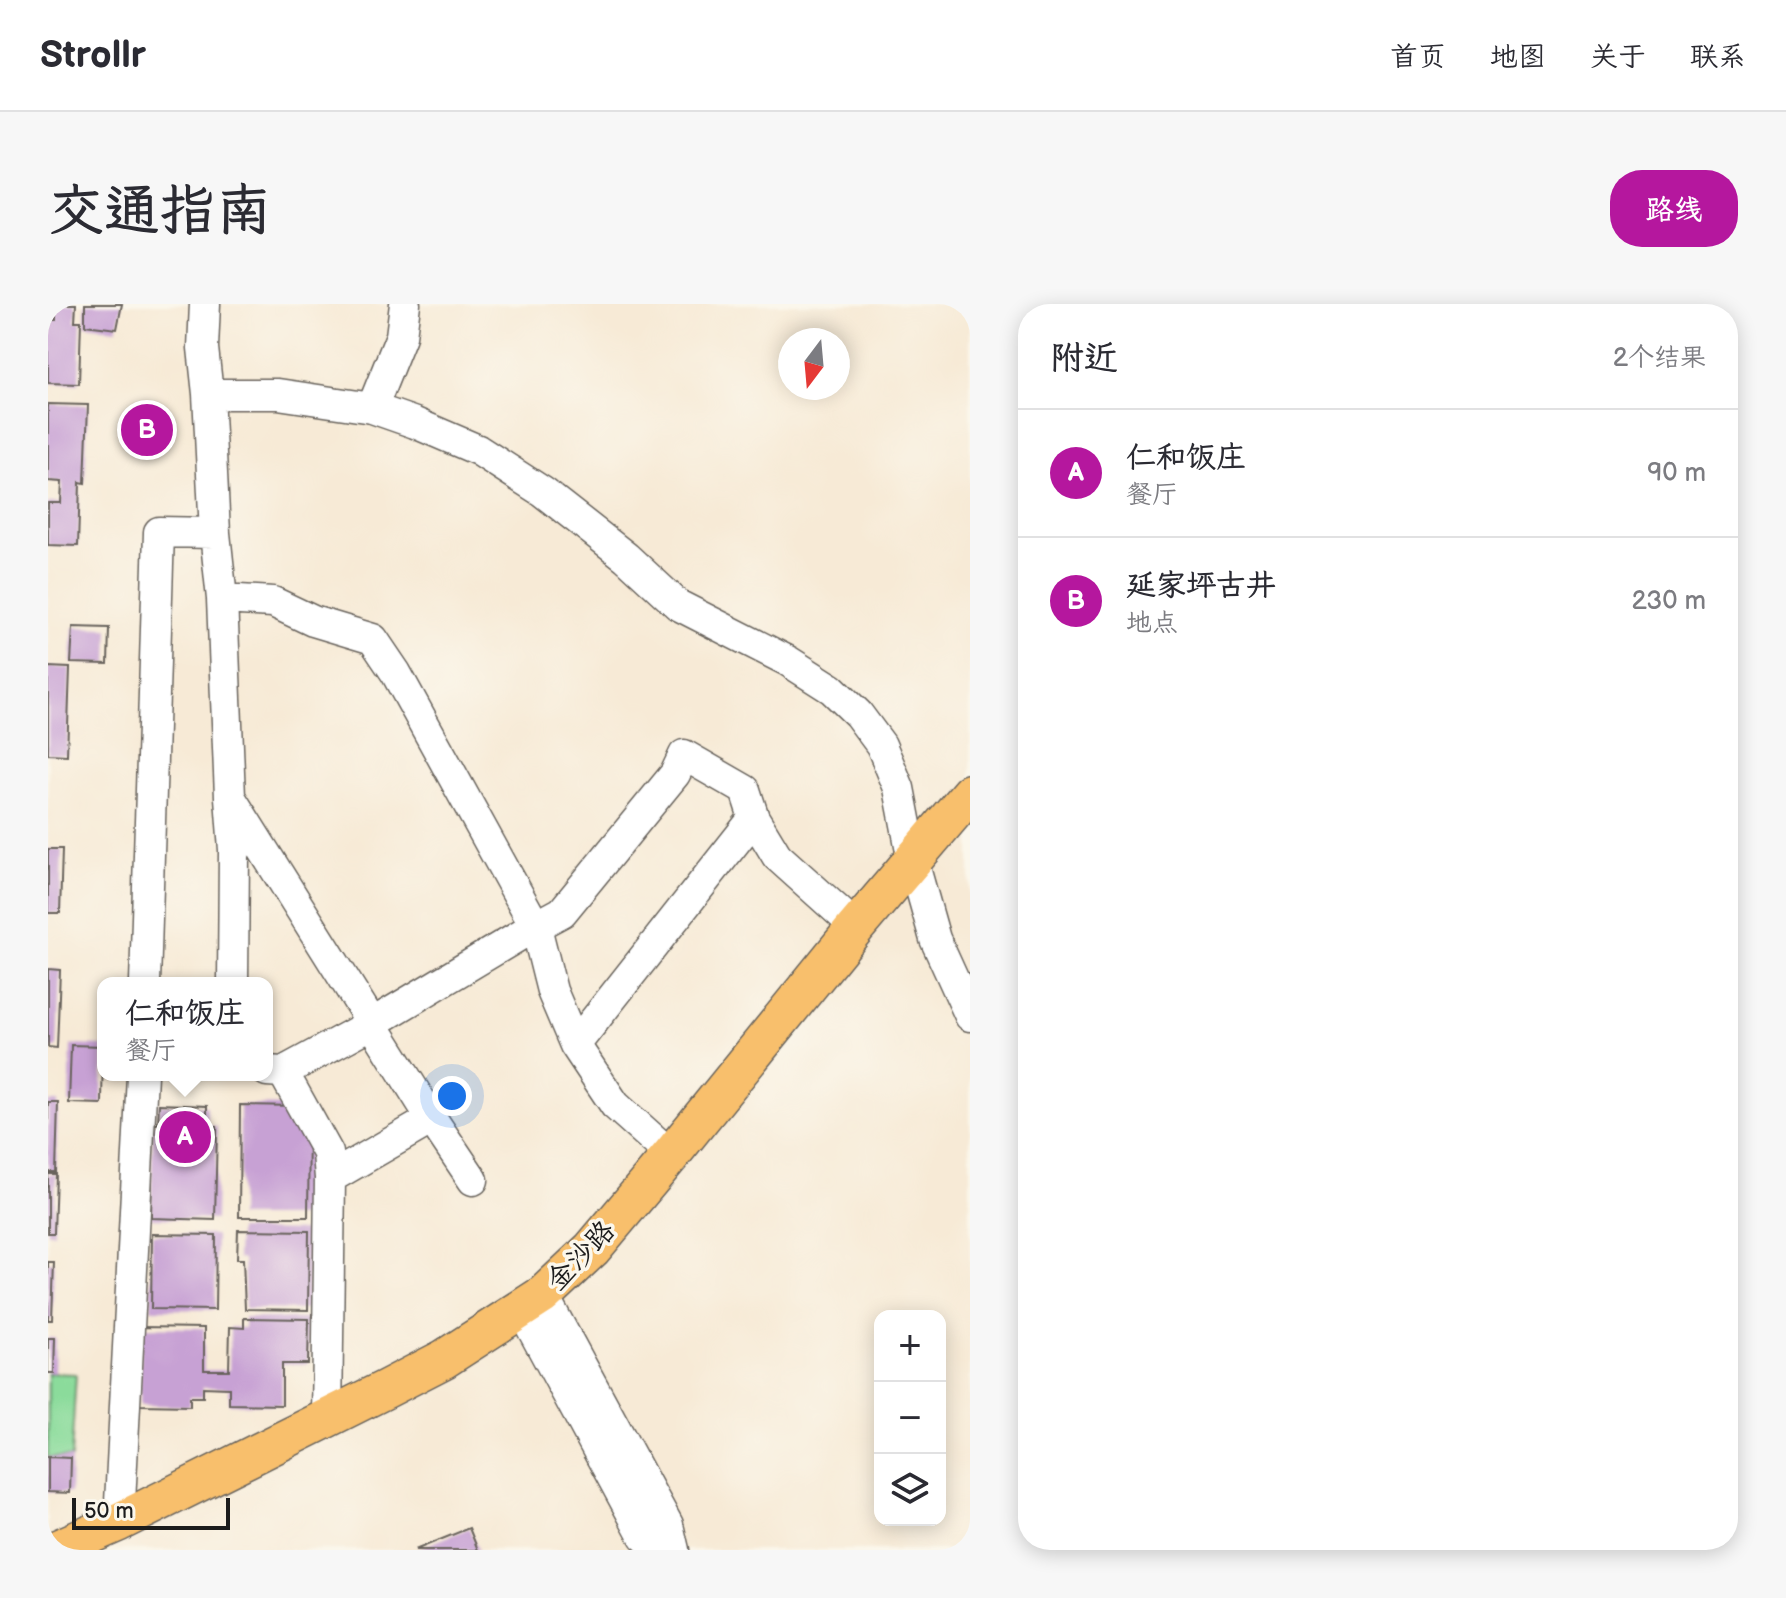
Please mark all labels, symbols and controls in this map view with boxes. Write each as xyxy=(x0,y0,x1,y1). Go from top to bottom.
text: Strollr xyxy=(40,33,146,78)
text: 首页 xyxy=(1390,41,1446,74)
text: 地图 xyxy=(1490,41,1546,74)
text: 关于 xyxy=(1590,41,1646,74)
text: 联系 xyxy=(1690,41,1746,74)
button: 路线 xyxy=(1610,170,1738,247)
text: 交通指南 xyxy=(48,179,272,246)
north arrow xyxy=(778,328,850,400)
text: 附近 xyxy=(1050,338,1118,379)
text: 2个结果 xyxy=(1613,343,1706,374)
pin: B xyxy=(121,400,173,460)
text: 仁和饭庄 xyxy=(1126,440,1246,476)
text: A xyxy=(1068,458,1084,489)
text: 90 m xyxy=(1647,458,1706,489)
text: 餐厅 xyxy=(1126,480,1178,511)
text: 延家坪古井 xyxy=(1126,568,1276,604)
text: B xyxy=(1067,586,1085,617)
text: 230 m xyxy=(1631,586,1706,617)
text: 地点 xyxy=(1126,608,1178,639)
popup xyxy=(97,977,273,1081)
text: 仁和饭庄 xyxy=(125,996,245,1032)
text: 餐厅 xyxy=(125,1036,177,1067)
your location xyxy=(432,1076,472,1116)
pin: A xyxy=(159,1107,211,1167)
street label: 金沙路 xyxy=(540,1214,622,1298)
map controls xyxy=(874,1310,946,1526)
button: + xyxy=(874,1310,946,1382)
button: − xyxy=(874,1382,946,1454)
button: layers xyxy=(874,1454,946,1526)
scale bar xyxy=(72,1494,230,1530)
text: 50 m xyxy=(84,1498,134,1525)

